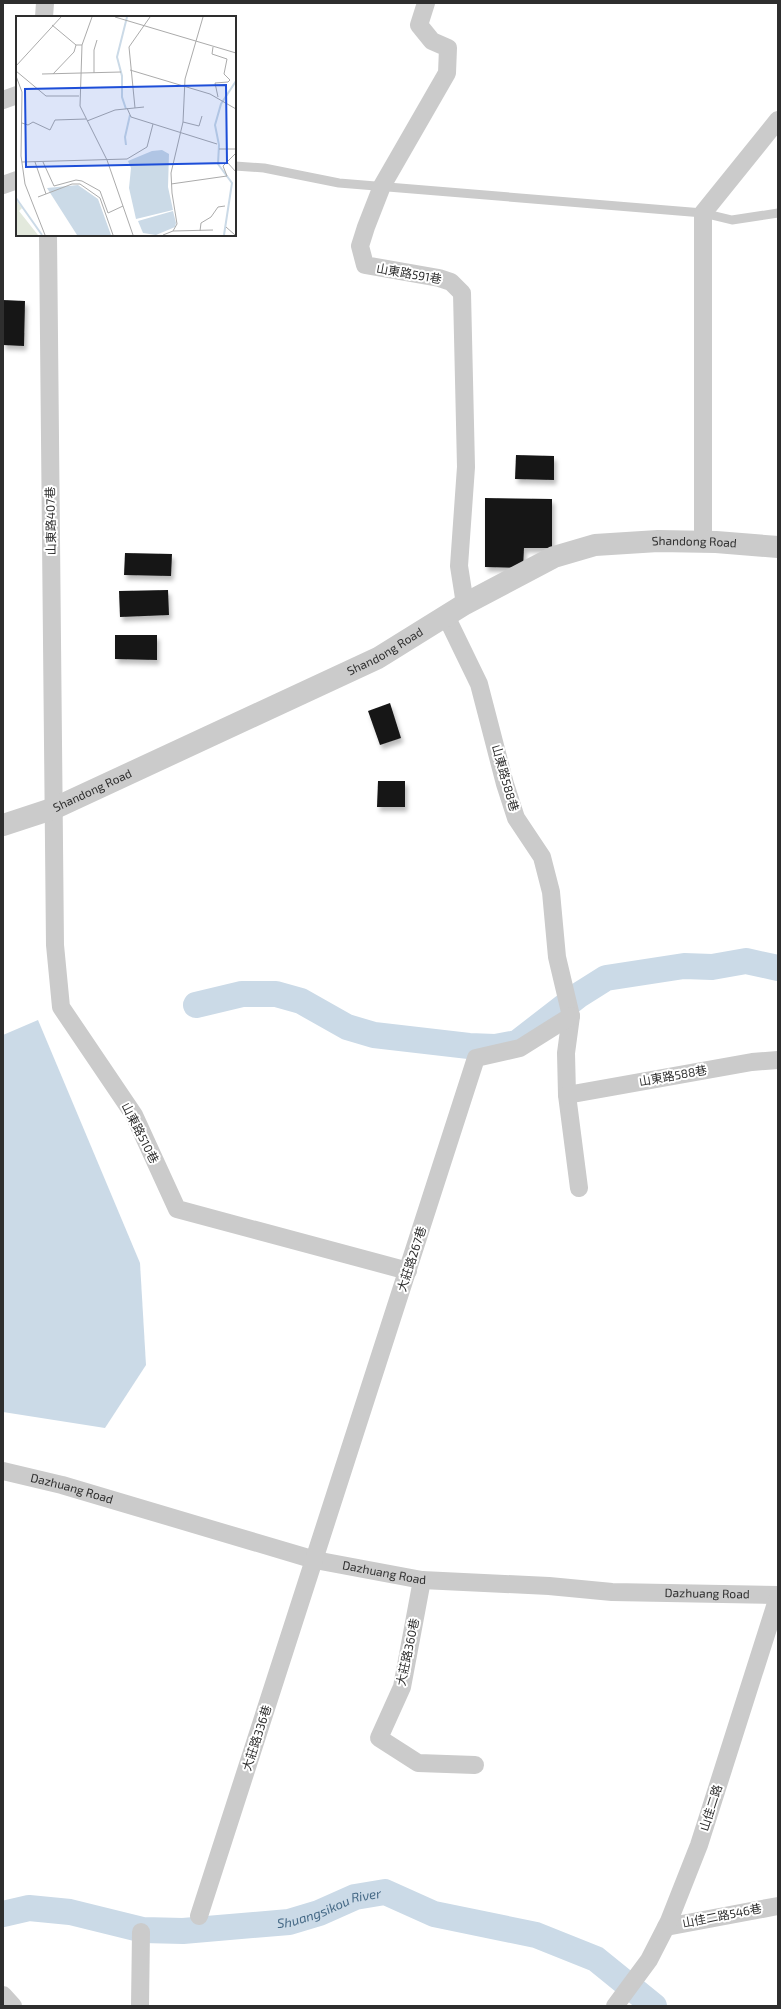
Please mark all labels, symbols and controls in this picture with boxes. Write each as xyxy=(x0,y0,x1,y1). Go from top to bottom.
inset map xyxy=(16,16,236,236)
street label: 山東路591巷 xyxy=(375,260,443,286)
street label: 山東路407巷 xyxy=(42,487,58,556)
street label: Shandong Road xyxy=(651,533,737,550)
street label: Shandong Road xyxy=(344,624,425,677)
street label: 山東路588巷 xyxy=(490,743,522,813)
street label: Shandong Road xyxy=(51,765,134,814)
street label: 山東路588巷 xyxy=(638,1062,708,1088)
street label: 山東路510巷 xyxy=(120,1100,162,1165)
street label: 大莊路267巷 xyxy=(394,1224,428,1293)
street label: Dazhuang Road xyxy=(29,1470,115,1506)
street label: Dazhuang Road xyxy=(341,1557,427,1586)
street label: Dazhuang Road xyxy=(665,1585,750,1600)
street label: 大莊路360巷 xyxy=(393,1617,421,1687)
street label: 大莊路336巷 xyxy=(239,1703,273,1772)
street label: 山佳二路 xyxy=(696,1783,724,1833)
water label: Shuangsikou River xyxy=(276,1885,383,1931)
street label: 山佳二路546巷 xyxy=(681,1900,763,1930)

